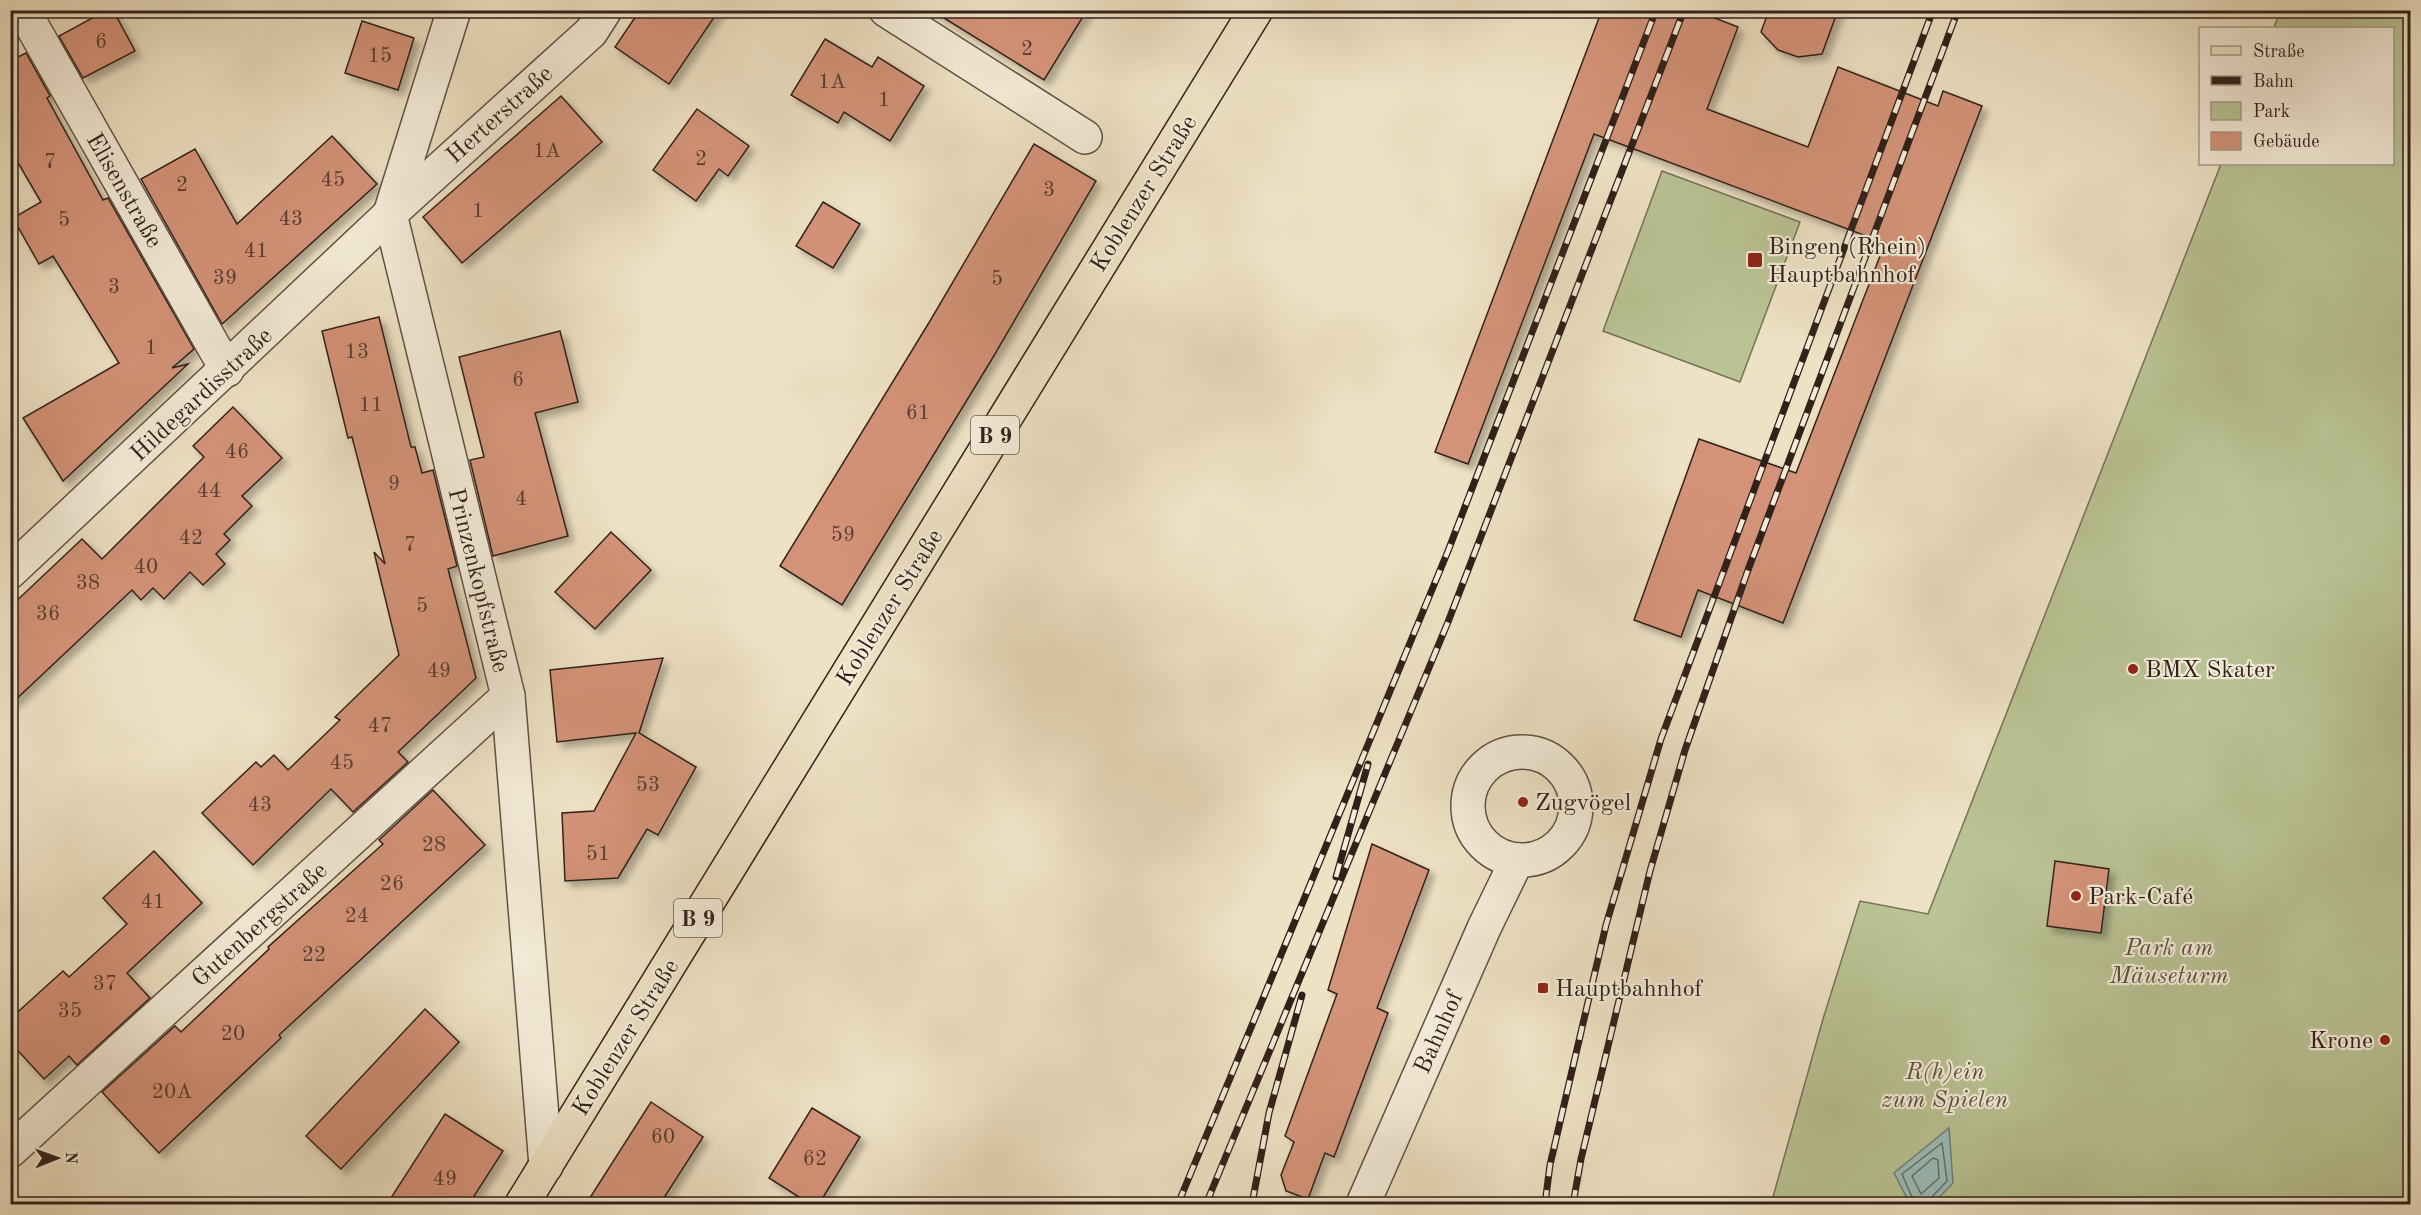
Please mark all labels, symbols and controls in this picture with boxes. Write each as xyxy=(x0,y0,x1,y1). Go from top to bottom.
legend xyxy=(2199,27,2394,165)
house number: 6 xyxy=(95,32,107,53)
house number: 2 xyxy=(1021,39,1033,60)
text: Straße xyxy=(2253,43,2304,61)
house number: 15 xyxy=(368,46,392,67)
street label: Herterstraße xyxy=(443,62,558,169)
house number: 1A xyxy=(818,72,846,93)
text: Bahn xyxy=(2253,73,2294,91)
house number: 1 xyxy=(878,90,890,111)
text: Park xyxy=(2253,103,2290,121)
street label: Koblenzer Straße xyxy=(1087,112,1202,277)
street label: Elisenstraße xyxy=(81,130,166,252)
text: Gebäude xyxy=(2253,133,2320,151)
house number: 1A xyxy=(533,141,561,162)
house number: 2 xyxy=(695,149,707,170)
house number: 7 xyxy=(44,152,56,173)
house number: 45 xyxy=(321,170,345,191)
house number: 2 xyxy=(176,175,188,196)
house number: 3 xyxy=(1043,180,1055,201)
house number: 1 xyxy=(472,201,484,222)
house number: 43 xyxy=(279,209,303,230)
house number: 5 xyxy=(58,210,70,231)
place label: Bingen (Rhein) Hauptbahnhof xyxy=(1768,236,1926,288)
house number: 41 xyxy=(244,241,268,262)
marker: Bingen (Rhein) Hauptbahnhof xyxy=(1746,251,1764,269)
house number: 39 xyxy=(213,268,237,289)
house number: 5 xyxy=(991,269,1003,290)
house number: 3 xyxy=(108,277,120,298)
street label: Hildegardisstraße xyxy=(127,324,278,467)
house number: 1 xyxy=(145,338,157,359)
house number: 13 xyxy=(345,342,369,363)
house number: 6 xyxy=(512,370,524,391)
house number: 11 xyxy=(359,395,383,416)
house number: 61 xyxy=(906,403,930,424)
road number: B 9 xyxy=(971,416,1019,454)
house number: 46 xyxy=(225,442,249,463)
house number: 9 xyxy=(388,474,400,495)
house number: 44 xyxy=(197,481,221,502)
street label: Prinzenkopfstraße xyxy=(443,486,512,675)
house number: 4 xyxy=(515,489,527,510)
house number: 59 xyxy=(831,525,855,546)
street label: Koblenzer Straße xyxy=(833,526,948,691)
house number: 42 xyxy=(179,528,203,549)
house number: 7 xyxy=(404,535,416,556)
house number: 40 xyxy=(134,557,158,578)
house number: 38 xyxy=(76,573,100,594)
house number: 5 xyxy=(416,596,428,617)
house number: 36 xyxy=(36,604,60,625)
place label: BMX Skater xyxy=(2145,659,2275,683)
house number: 49 xyxy=(427,661,451,682)
marker: BMX Skater xyxy=(2126,662,2140,676)
house number: 47 xyxy=(368,716,392,737)
house number: 45 xyxy=(330,753,354,774)
house number: 53 xyxy=(636,775,660,796)
place label: Zugvögel xyxy=(1535,792,1631,816)
house number: 43 xyxy=(248,795,272,816)
marker: Zugvögel xyxy=(1516,795,1530,809)
house number: 28 xyxy=(422,835,446,856)
house number: 51 xyxy=(586,844,610,865)
street label: Gutenbergstraße xyxy=(188,859,333,992)
house number: 26 xyxy=(380,874,404,895)
place label: Park-Café xyxy=(2088,886,2193,910)
marker: Park-Café xyxy=(2069,889,2083,903)
house number: 41 xyxy=(141,892,165,913)
road number: B 9 xyxy=(674,899,722,937)
house number: 24 xyxy=(345,906,369,927)
park label: Park am Mäuseturm xyxy=(2108,937,2229,989)
house number: 22 xyxy=(302,945,326,966)
street label: Koblenzer Straße xyxy=(569,956,684,1121)
house number: 37 xyxy=(93,974,117,995)
place label: Hauptbahnhof xyxy=(1555,978,1704,1002)
marker: Hauptbahnhof xyxy=(1536,981,1550,995)
street label: Bahnhof xyxy=(1411,987,1469,1078)
house number: 35 xyxy=(58,1001,82,1022)
house number: 20 xyxy=(221,1024,245,1045)
place label: Krone xyxy=(2309,1030,2373,1054)
marker: Krone xyxy=(2378,1033,2392,1047)
park label: R(h)ein zum Spielen xyxy=(1882,1061,2009,1113)
house number: 20A xyxy=(152,1082,192,1103)
house number: 60 xyxy=(651,1127,675,1148)
north arrow xyxy=(27,1128,87,1188)
house number: 62 xyxy=(803,1149,827,1170)
text: N xyxy=(62,1152,78,1165)
house number: 49 xyxy=(433,1169,457,1190)

